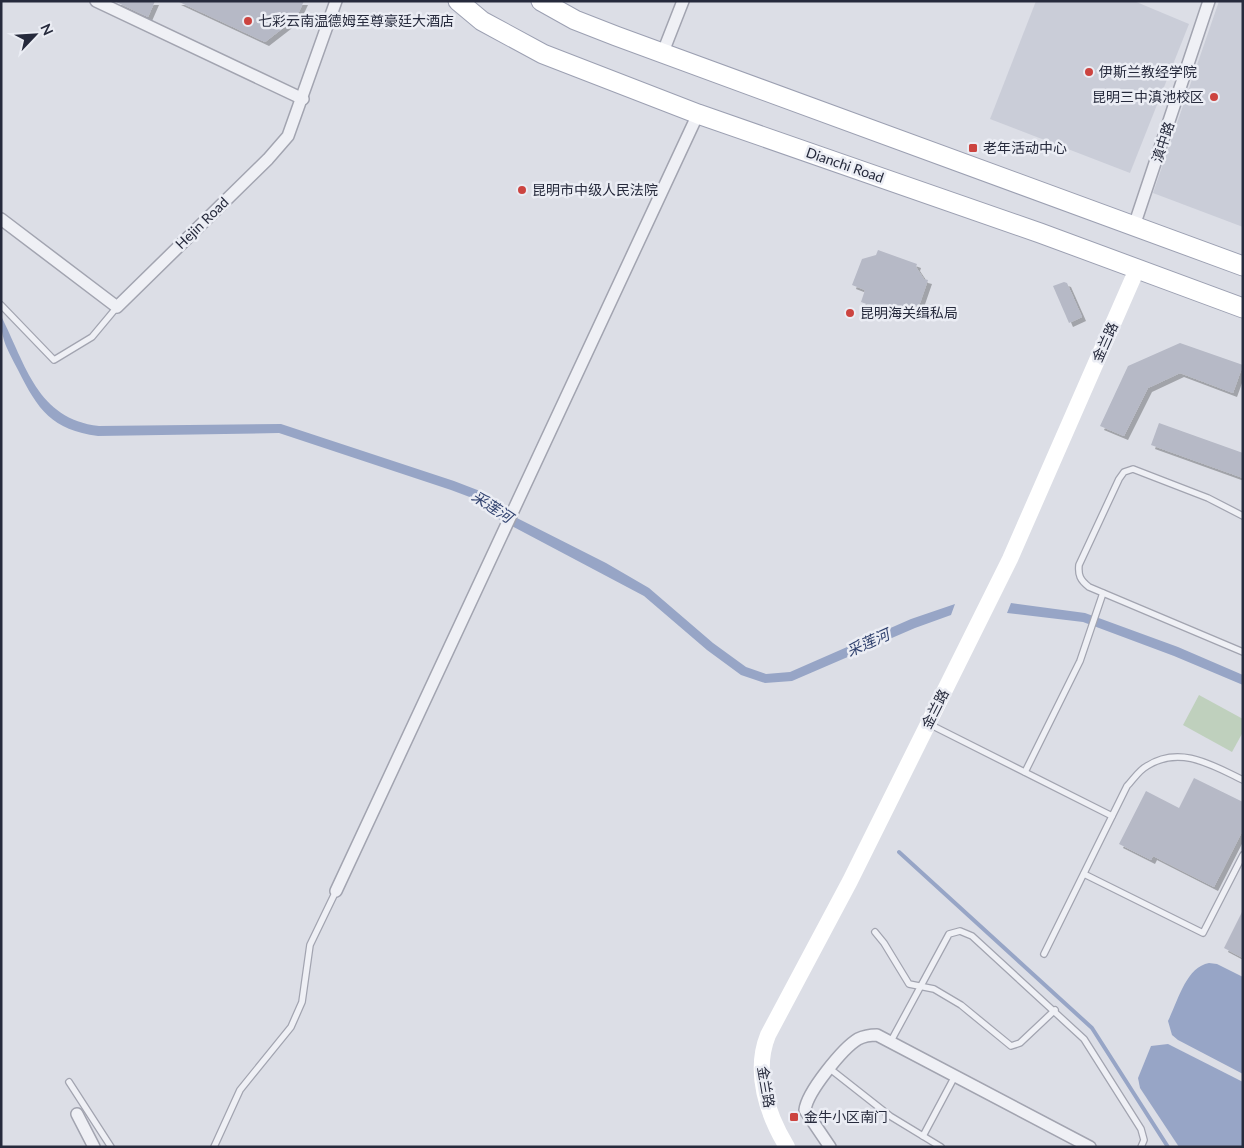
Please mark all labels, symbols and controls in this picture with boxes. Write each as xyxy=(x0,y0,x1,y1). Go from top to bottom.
north arrow xyxy=(10,10,60,60)
place label: 七彩云南温德姆至尊豪廷大酒店 xyxy=(258,12,454,29)
marker: 七彩云南温德姆至尊豪廷大酒店 xyxy=(242,15,254,27)
text: N xyxy=(37,21,57,38)
place label: 伊斯兰教经学院 xyxy=(1099,63,1197,80)
marker: 伊斯兰教经学院 xyxy=(1083,66,1095,78)
place label: 昆明三中滇池校区 xyxy=(1092,88,1204,105)
marker: 昆明三中滇池校区 xyxy=(1208,91,1220,103)
street label: 滇中路 xyxy=(1148,119,1177,164)
place label: 老年活动中心 xyxy=(983,139,1067,156)
marker: 老年活动中心 xyxy=(967,142,979,154)
street label: Dianchi Road xyxy=(804,143,886,186)
place label: 昆明市中级人民法院 xyxy=(532,181,658,198)
marker: 昆明市中级人民法院 xyxy=(516,184,528,196)
street label: Hejin Road xyxy=(172,193,232,252)
place label: 昆明海关缉私局 xyxy=(860,304,958,321)
marker: 昆明海关缉私局 xyxy=(844,307,856,319)
street label: 金兰路 xyxy=(1088,319,1121,364)
water label: 采莲河 xyxy=(469,486,519,528)
water label: 采莲河 xyxy=(843,623,895,659)
street label: 金兰路 xyxy=(917,686,952,731)
street label: 金兰路 xyxy=(754,1065,779,1109)
place label: 金牛小区南门 xyxy=(804,1108,888,1125)
marker: 金牛小区南门 xyxy=(788,1111,800,1123)

